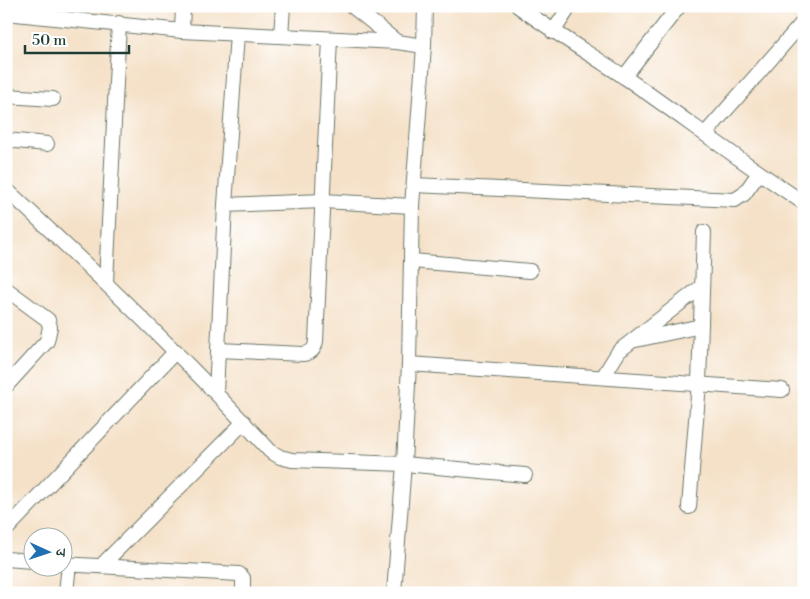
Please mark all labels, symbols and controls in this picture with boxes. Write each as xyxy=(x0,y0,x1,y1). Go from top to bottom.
scale bar xyxy=(25,22,129,54)
text: 50 m xyxy=(32,31,66,50)
north arrow xyxy=(22,526,72,576)
text: उ xyxy=(51,548,69,558)

